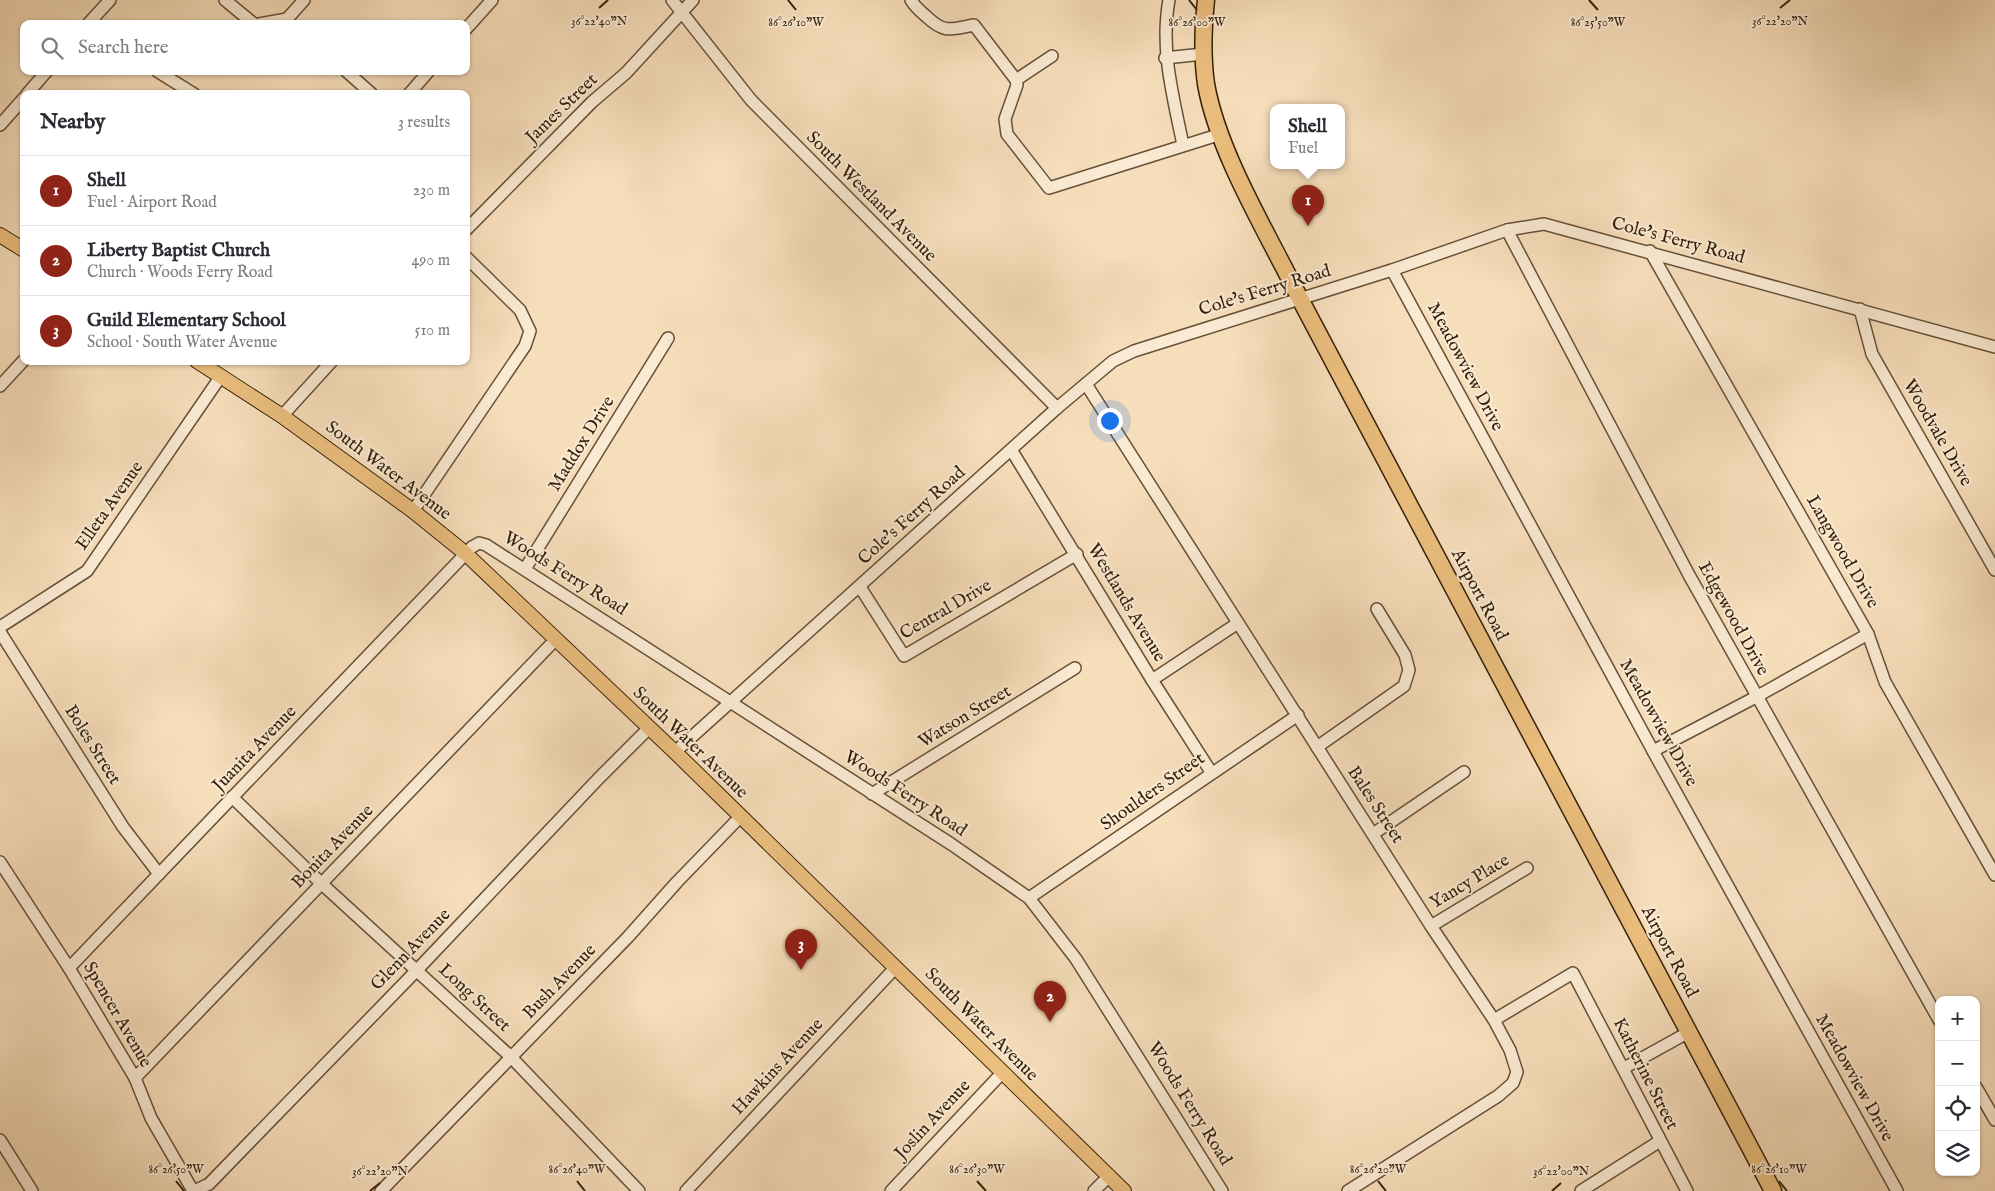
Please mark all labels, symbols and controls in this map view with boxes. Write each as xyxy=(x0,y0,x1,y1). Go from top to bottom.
text: 36°22'40"N xyxy=(571,14,628,29)
text: 36°22'20"N xyxy=(1752,14,1809,29)
text: 86°26'10"W xyxy=(768,15,824,30)
text: 86°26'00"W xyxy=(1169,15,1226,30)
text: 86°25'50"W xyxy=(1571,15,1626,30)
search box xyxy=(20,20,470,75)
icon: search xyxy=(38,34,66,62)
text: Search here xyxy=(78,36,169,60)
street label: James Street xyxy=(520,69,603,151)
popup xyxy=(1270,104,1345,169)
text: Nearby xyxy=(40,109,105,136)
text: 3 results xyxy=(398,113,450,133)
text: Shell xyxy=(1288,115,1327,139)
street label: South Westland Avenue xyxy=(801,127,941,267)
text: Fuel xyxy=(1288,139,1318,159)
text: Shell xyxy=(87,169,126,193)
text: 1 xyxy=(53,181,59,201)
text: 230 m xyxy=(413,181,450,201)
pin: 1 xyxy=(1292,185,1324,226)
text: Fuel · Airport Road xyxy=(87,193,217,213)
street label: Cole's Ferry Road xyxy=(1609,212,1747,270)
text: Liberty Baptist Church xyxy=(87,239,270,263)
text: 2 xyxy=(52,251,60,271)
text: 490 m xyxy=(411,251,450,271)
street label: Cole's Ferry Road xyxy=(1196,260,1334,322)
text: Church · Woods Ferry Road xyxy=(87,263,273,283)
street label: Meadowview Drive xyxy=(1421,299,1509,435)
text: Guild Elementary School xyxy=(87,309,286,333)
text: 3 xyxy=(53,321,59,341)
text: 510 m xyxy=(415,321,450,341)
text: School · South Water Avenue xyxy=(87,333,277,353)
street label: Woodvale Drive xyxy=(1897,375,1977,491)
street label: Maddox Drive xyxy=(544,392,620,496)
your location xyxy=(1097,408,1123,434)
street label: South Water Avenue xyxy=(321,416,455,526)
street label: Elleta Avenue xyxy=(71,457,149,555)
street label: Cole's Ferry Road xyxy=(853,461,971,570)
street label: Langwood Drive xyxy=(1800,491,1884,613)
street label: Woods Ferry Road xyxy=(499,527,632,622)
street label: Westlands Avenue xyxy=(1082,540,1170,666)
street label: Airport Road xyxy=(1445,544,1513,645)
street label: Edgewood Drive xyxy=(1692,558,1774,680)
street label: Central Drive xyxy=(896,575,996,645)
street label: Meadowview Drive xyxy=(1613,655,1703,791)
street label: Watson Street xyxy=(914,680,1016,754)
street label: South Water Avenue xyxy=(627,682,753,804)
street label: Boles Street xyxy=(59,701,125,789)
street label: Juanita Avenue xyxy=(207,701,302,798)
street label: Woods Ferry Road xyxy=(839,746,971,842)
street label: Shoulders Street xyxy=(1096,748,1210,836)
street label: Bales Street xyxy=(1341,762,1409,848)
street label: Bonita Avenue xyxy=(287,800,379,894)
street label: Yancy Place xyxy=(1426,849,1514,915)
street label: Airport Road xyxy=(1635,901,1703,1002)
street label: Glenn Avenue xyxy=(366,904,456,996)
pin: 3 xyxy=(785,929,817,970)
street label: Bush Avenue xyxy=(518,939,602,1025)
street label: Spencer Avenue xyxy=(77,958,157,1072)
street label: Long Street xyxy=(433,959,515,1037)
street label: South Water Avenue xyxy=(919,963,1043,1087)
pin: 2 xyxy=(1034,981,1066,1022)
map controls xyxy=(1935,996,1980,1176)
button: + xyxy=(1935,996,1980,1041)
street label: Meadowview Drive xyxy=(1809,1010,1899,1146)
street label: Hawkins Avenue xyxy=(727,1014,829,1120)
street label: Katherine Street xyxy=(1607,1014,1683,1134)
street label: Woods Ferry Road xyxy=(1142,1038,1237,1171)
button: − xyxy=(1935,1041,1980,1086)
street label: Joslin Avenue xyxy=(889,1075,976,1166)
button: locate xyxy=(1935,1086,1980,1131)
button: layers xyxy=(1935,1131,1980,1176)
text: 86°26'50"W xyxy=(148,1162,204,1177)
text: 86°26'40"W xyxy=(549,1162,606,1177)
text: 86°26'30"W xyxy=(949,1162,1005,1177)
text: 86°26'20"W xyxy=(1350,1162,1407,1177)
text: 86°26'10"W xyxy=(1751,1162,1807,1177)
text: 36°22'20"N xyxy=(352,1164,409,1179)
text: 36°22'00"N xyxy=(1533,1164,1590,1179)

